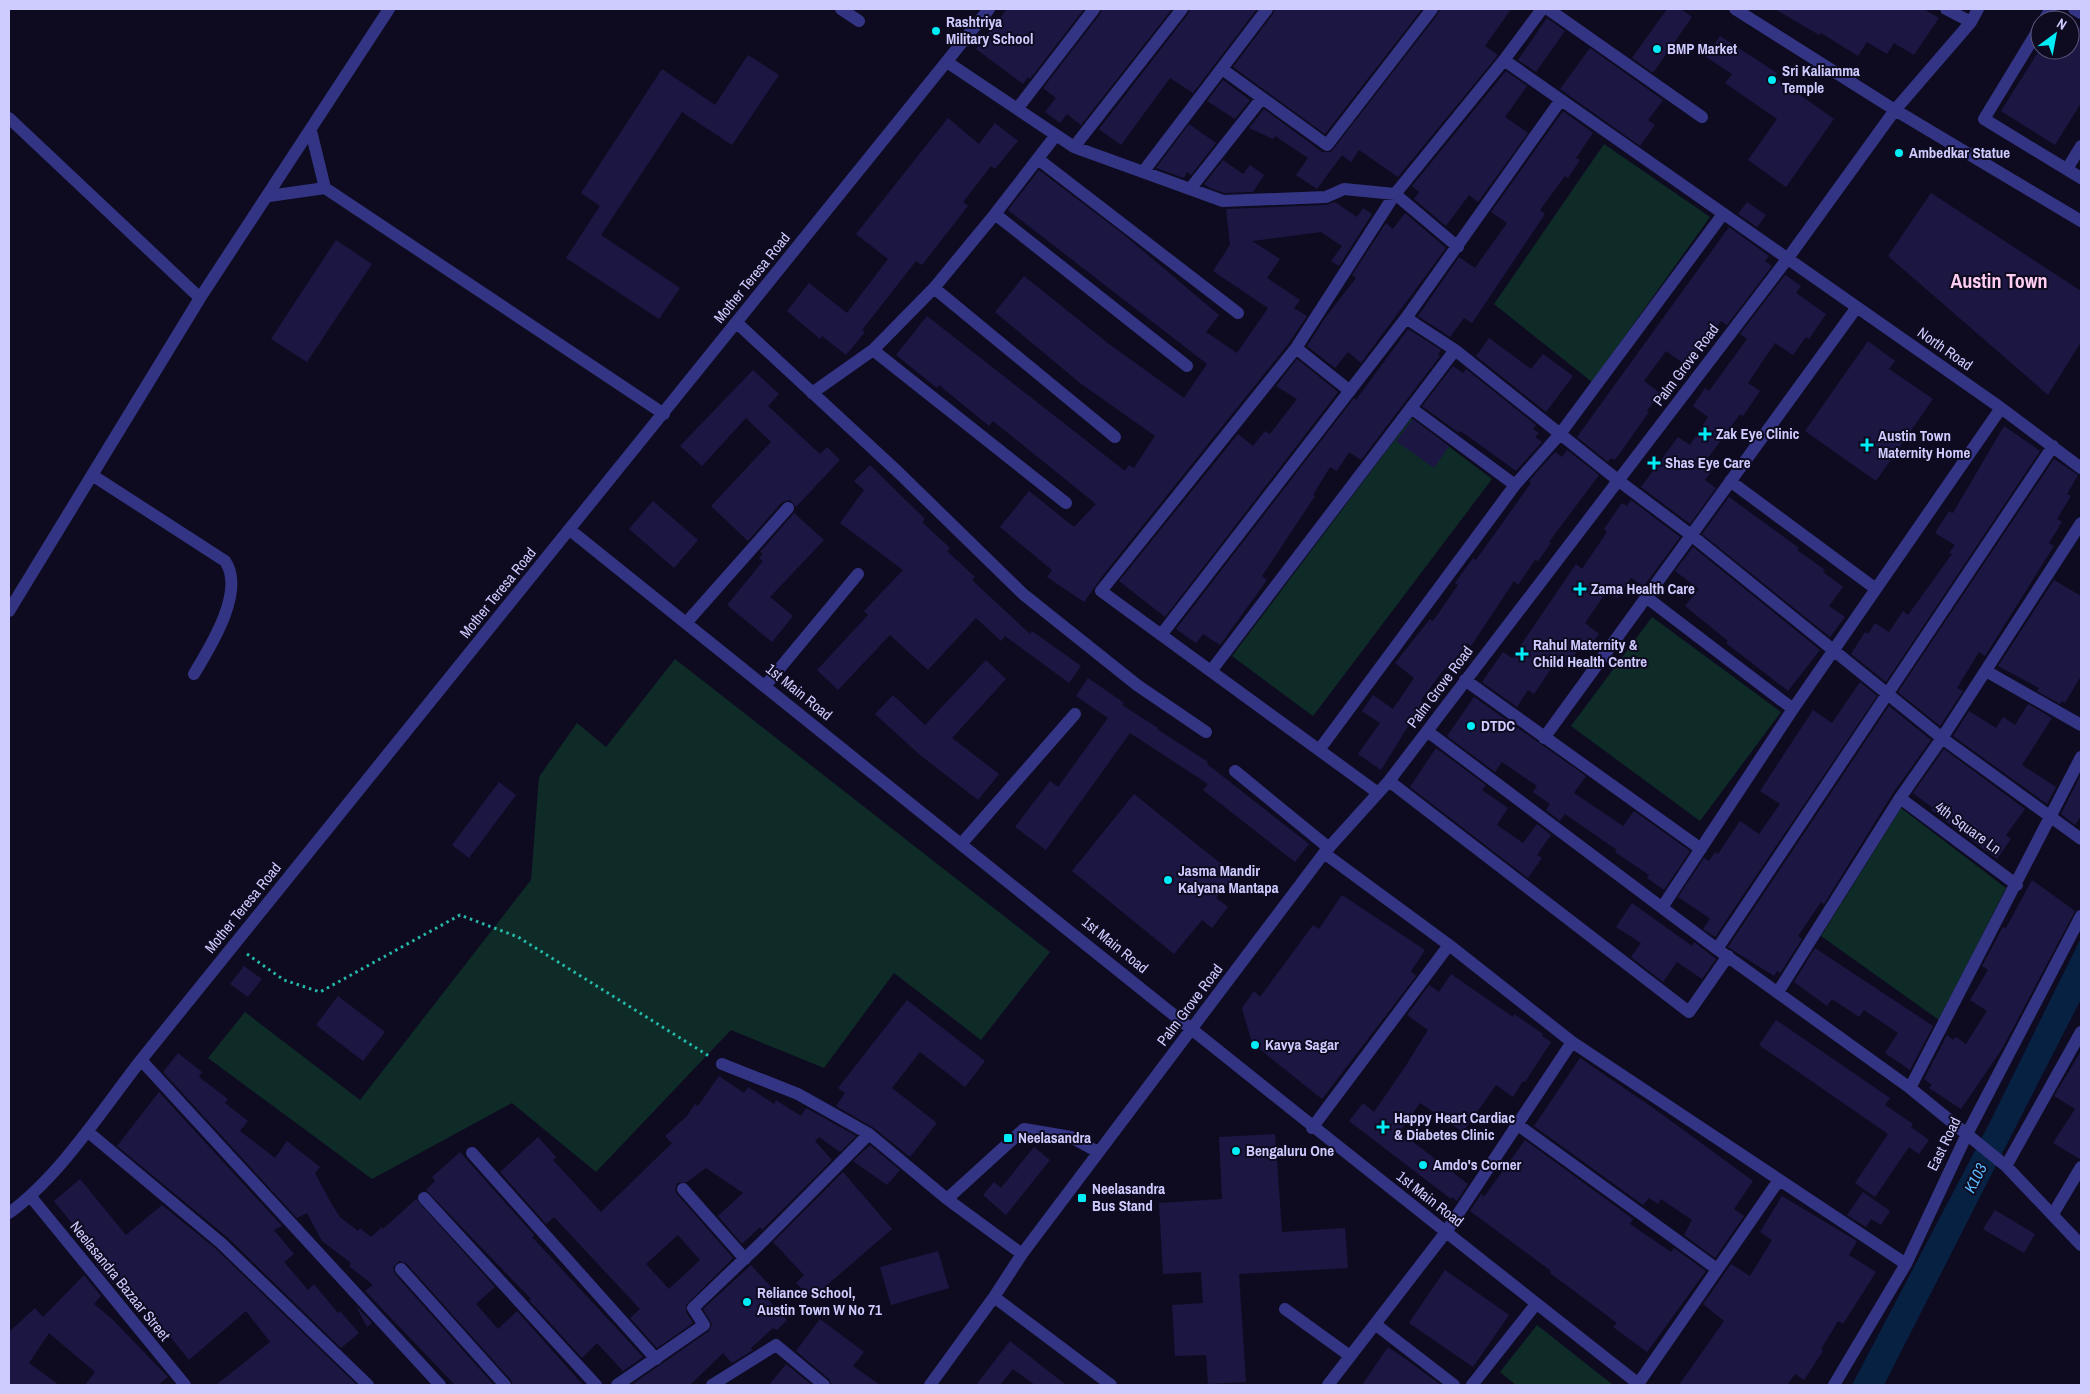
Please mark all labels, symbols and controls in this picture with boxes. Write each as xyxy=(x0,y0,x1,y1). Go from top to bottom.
north arrow xyxy=(2030,10,2080,60)
place label: Rashtriya Military School xyxy=(946,11,1034,49)
text: N xyxy=(2054,14,2070,34)
marker: Rashtriya Military School xyxy=(930,25,942,37)
place label: BMP Market xyxy=(1667,38,1737,59)
marker: BMP Market xyxy=(1651,43,1663,55)
place label: Sri Kaliamma Temple xyxy=(1782,60,1860,98)
marker: Sri Kaliamma Temple xyxy=(1766,74,1778,86)
place label: Ambedkar Statue xyxy=(1909,142,2010,163)
marker: Ambedkar Statue xyxy=(1893,147,1905,159)
street label: Mother Teresa Road xyxy=(708,228,795,328)
district label: Austin Town xyxy=(1950,267,2048,294)
street label: Palm Grove Road xyxy=(1648,319,1723,410)
street label: North Road xyxy=(1913,322,1977,375)
place label: Zak Eye Clinic xyxy=(1716,423,1800,444)
place label: Austin Town Maternity Home xyxy=(1878,425,1970,463)
marker: Zak Eye Clinic xyxy=(1698,427,1712,441)
marker: Austin Town Maternity Home xyxy=(1860,438,1874,452)
place label: Shas Eye Care xyxy=(1665,452,1751,473)
marker: Shas Eye Care xyxy=(1647,456,1661,470)
street label: Mother Teresa Road xyxy=(454,543,541,643)
place label: Zama Health Care xyxy=(1591,578,1695,599)
marker: Zama Health Care xyxy=(1573,582,1587,596)
place label: Rahul Maternity & Child Health Centre xyxy=(1533,634,1647,672)
street label: Palm Grove Road xyxy=(1402,641,1477,732)
marker: Rahul Maternity & Child Health Centre xyxy=(1515,647,1529,661)
street label: 1st Main Road xyxy=(762,658,837,725)
place label: DTDC xyxy=(1481,715,1515,736)
marker: DTDC xyxy=(1465,720,1477,732)
street label: 4th Square Ln xyxy=(1931,796,2006,859)
street label: Mother Teresa Road xyxy=(199,858,286,958)
place label: Jasma Mandir Kalyana Mantapa xyxy=(1178,860,1279,898)
marker: Jasma Mandir Kalyana Mantapa xyxy=(1162,874,1174,886)
street label: 1st Main Road xyxy=(1078,911,1153,978)
street label: Palm Grove Road xyxy=(1152,959,1227,1050)
place label: Kavya Sagar xyxy=(1265,1034,1339,1055)
marker: Kavya Sagar xyxy=(1249,1039,1261,1051)
place label: Happy Heart Cardiac & Diabetes Clinic xyxy=(1394,1107,1515,1145)
street label: East Road xyxy=(1922,1113,1966,1174)
marker: Happy Heart Cardiac & Diabetes Clinic xyxy=(1376,1120,1390,1134)
place label: Neelasandra xyxy=(1018,1127,1091,1148)
marker: Neelasandra xyxy=(1002,1132,1014,1144)
place label: Bengaluru One xyxy=(1246,1140,1334,1161)
marker: Bengaluru One xyxy=(1230,1145,1242,1157)
place label: Amdo's Corner xyxy=(1433,1154,1522,1175)
marker: Amdo's Corner xyxy=(1417,1159,1429,1171)
water label: K103 xyxy=(1958,1159,1992,1197)
street label: 1st Main Road xyxy=(1392,1166,1468,1232)
place label: Neelasandra Bus Stand xyxy=(1092,1178,1165,1216)
marker: Neelasandra Bus Stand xyxy=(1076,1192,1088,1204)
street label: Neelasandra Bazaar Street xyxy=(66,1216,176,1345)
place label: Reliance School, Austin Town W No 71 xyxy=(757,1282,882,1320)
marker: Reliance School, Austin Town W No 71 xyxy=(741,1296,753,1308)

